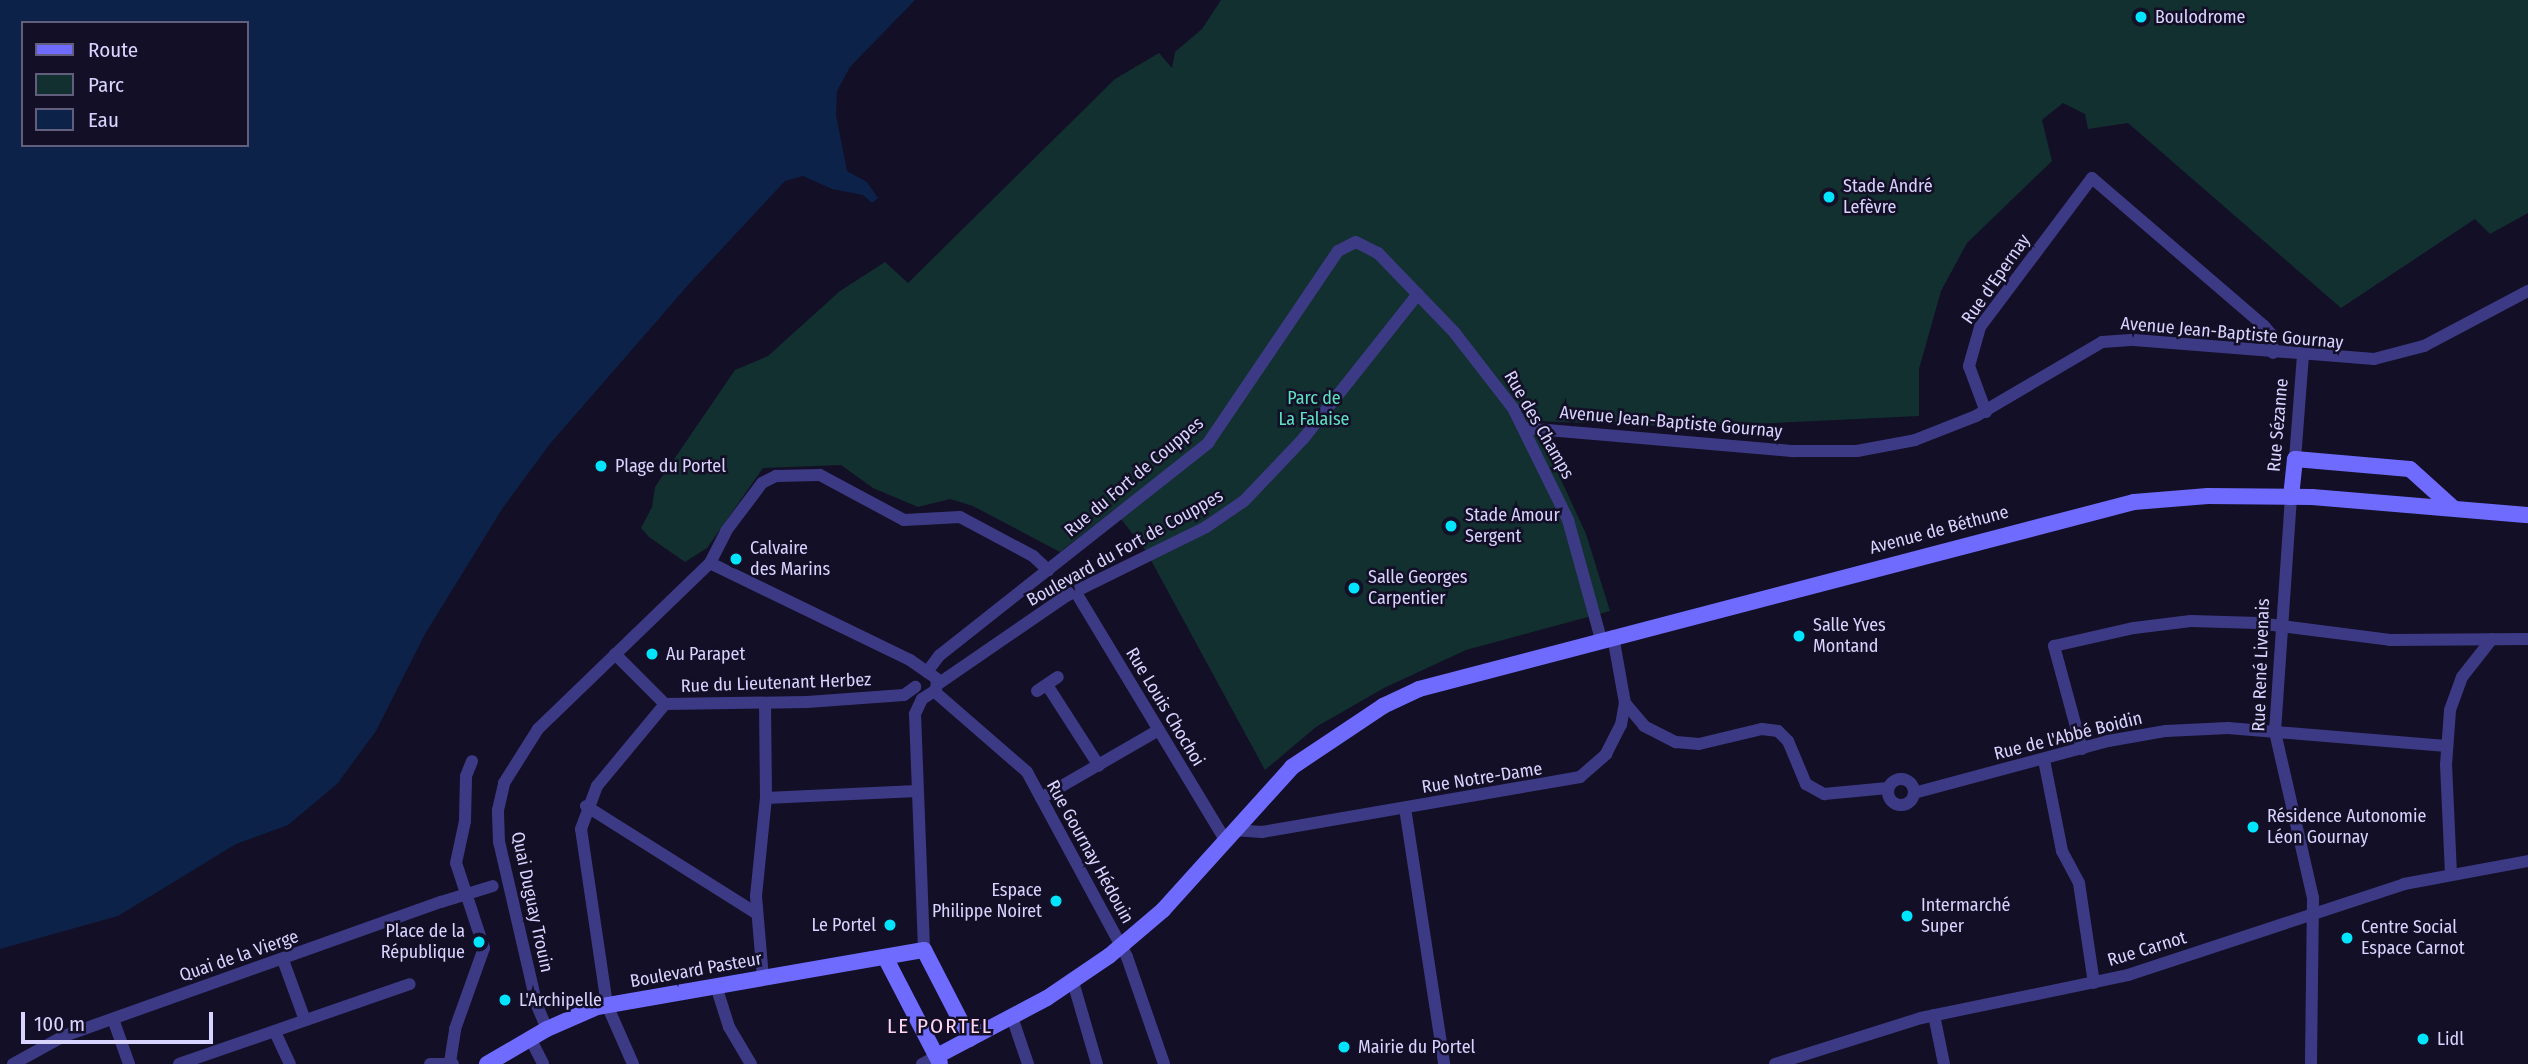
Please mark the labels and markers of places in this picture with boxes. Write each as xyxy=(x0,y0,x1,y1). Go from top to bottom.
place label: Boulodrome xyxy=(2155,6,2245,28)
marker: Boulodrome xyxy=(2133,9,2149,25)
place label: Stade André Lefèvre xyxy=(1843,176,1933,218)
marker: Stade André Lefèvre xyxy=(1821,189,1837,205)
place label: Plage du Portel xyxy=(615,455,726,477)
marker: Plage du Portel xyxy=(593,458,609,474)
place label: Stade Amour Sergent xyxy=(1465,505,1560,548)
marker: Stade Amour Sergent xyxy=(1443,518,1459,534)
place label: Calvaire des Marins xyxy=(750,538,830,580)
marker: Calvaire des Marins xyxy=(728,551,744,567)
place label: Salle Georges Carpentier xyxy=(1368,567,1468,610)
marker: Salle Georges Carpentier xyxy=(1346,580,1362,596)
place label: Salle Yves Montand xyxy=(1813,615,1886,658)
marker: Salle Yves Montand xyxy=(1791,628,1807,644)
place label: Au Parapet xyxy=(666,643,745,665)
marker: Au Parapet xyxy=(644,646,660,662)
place label: Résidence Autonomie Léon Gournay xyxy=(2267,806,2426,848)
marker: Résidence Autonomie Léon Gournay xyxy=(2245,819,2261,835)
place label: Espace Philippe Noiret xyxy=(932,880,1042,922)
marker: Espace Philippe Noiret xyxy=(1048,893,1064,909)
place label: Intermarché Super xyxy=(1921,895,2011,937)
marker: Intermarché Super xyxy=(1899,908,1915,924)
place label: Le Portel xyxy=(811,914,876,936)
marker: Le Portel xyxy=(882,917,898,933)
place label: Centre Social Espace Carnot xyxy=(2361,917,2465,960)
place label: Place de la République xyxy=(381,921,465,964)
marker: Centre Social Espace Carnot xyxy=(2339,930,2355,946)
marker: Place de la République xyxy=(471,934,487,950)
place label: L'Archipelle xyxy=(519,989,602,1011)
marker: L'Archipelle xyxy=(497,992,513,1008)
place label: Lidl xyxy=(2437,1028,2464,1050)
marker: Lidl xyxy=(2415,1031,2431,1047)
place label: Mairie du Portel xyxy=(1358,1036,1475,1058)
marker: Mairie du Portel xyxy=(1336,1039,1352,1055)

